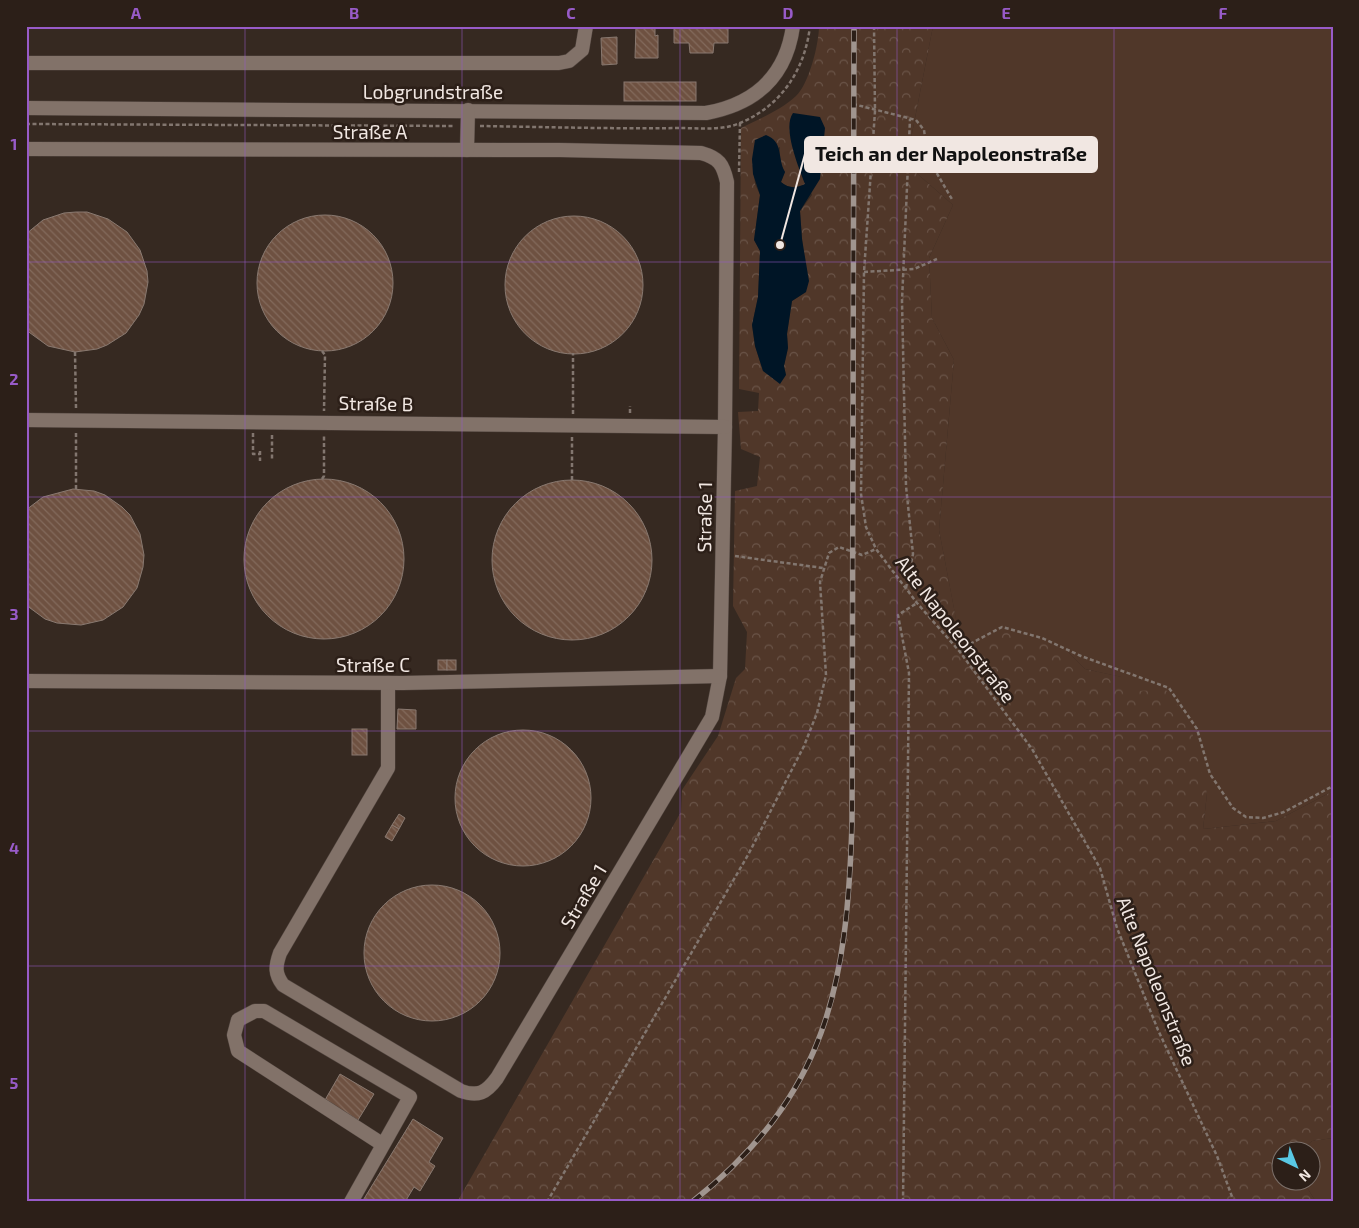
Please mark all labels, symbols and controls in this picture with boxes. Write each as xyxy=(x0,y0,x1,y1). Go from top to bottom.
text: A xyxy=(131,3,142,22)
text: B xyxy=(349,3,359,22)
text: C xyxy=(566,3,576,22)
text: D xyxy=(783,3,794,22)
text: E xyxy=(1001,3,1011,22)
text: F xyxy=(1219,3,1228,22)
street label: Lobgrundstraße xyxy=(363,80,503,103)
street label: Straße A xyxy=(333,120,407,143)
text: 1 xyxy=(11,134,17,153)
callout: Teich an der Napoleonstraße xyxy=(805,137,1097,172)
text: Teich an der Napoleonstraße xyxy=(815,141,1087,165)
text: 2 xyxy=(9,369,19,388)
street label: Straße B xyxy=(338,391,414,415)
street label: Straße 1 xyxy=(692,481,716,553)
street label: Alte Napoleonstraße xyxy=(891,551,1021,707)
text: 3 xyxy=(9,604,19,623)
street label: Straße C xyxy=(336,653,410,676)
text: 4 xyxy=(9,838,19,857)
street label: Straße 1 xyxy=(555,860,611,932)
street label: Alte Napoleonstraße xyxy=(1113,893,1201,1069)
text: 5 xyxy=(10,1073,19,1092)
north arrow xyxy=(1272,1140,1322,1190)
text: N xyxy=(1296,1166,1315,1186)

